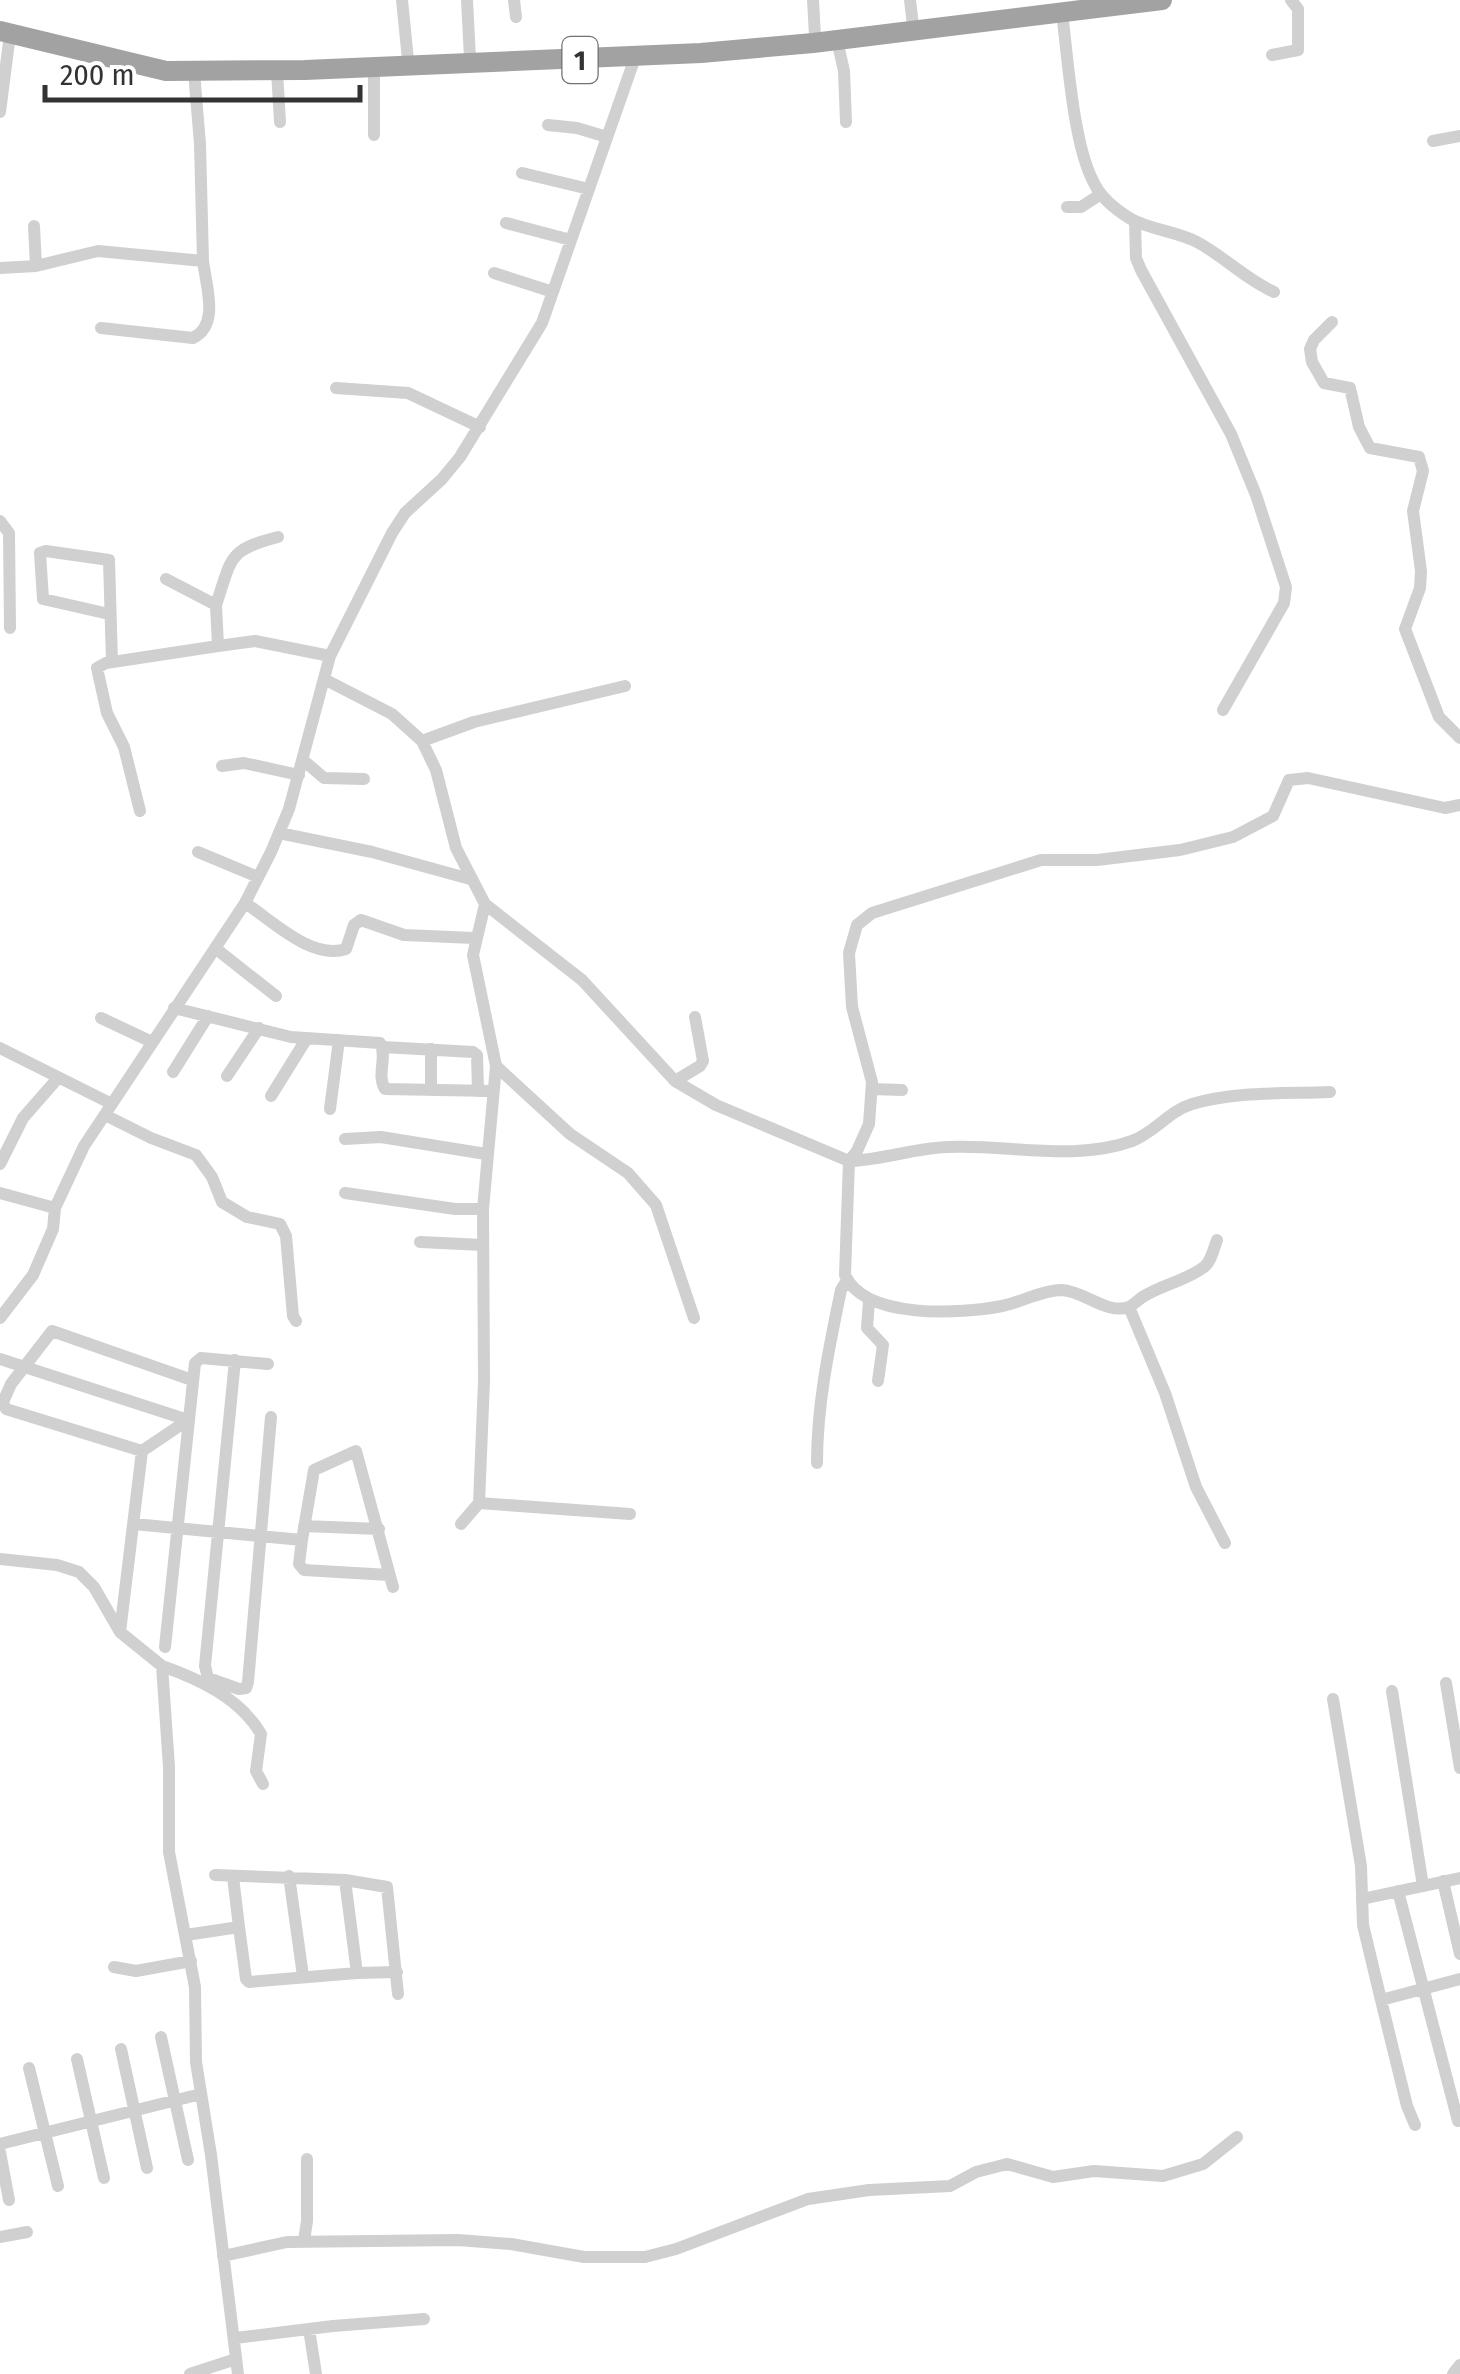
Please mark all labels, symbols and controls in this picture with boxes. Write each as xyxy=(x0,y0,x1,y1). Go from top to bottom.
road number: 1 xyxy=(562,37,598,83)
scale bar xyxy=(45,40,360,102)
text: 200 m xyxy=(60,57,135,93)

